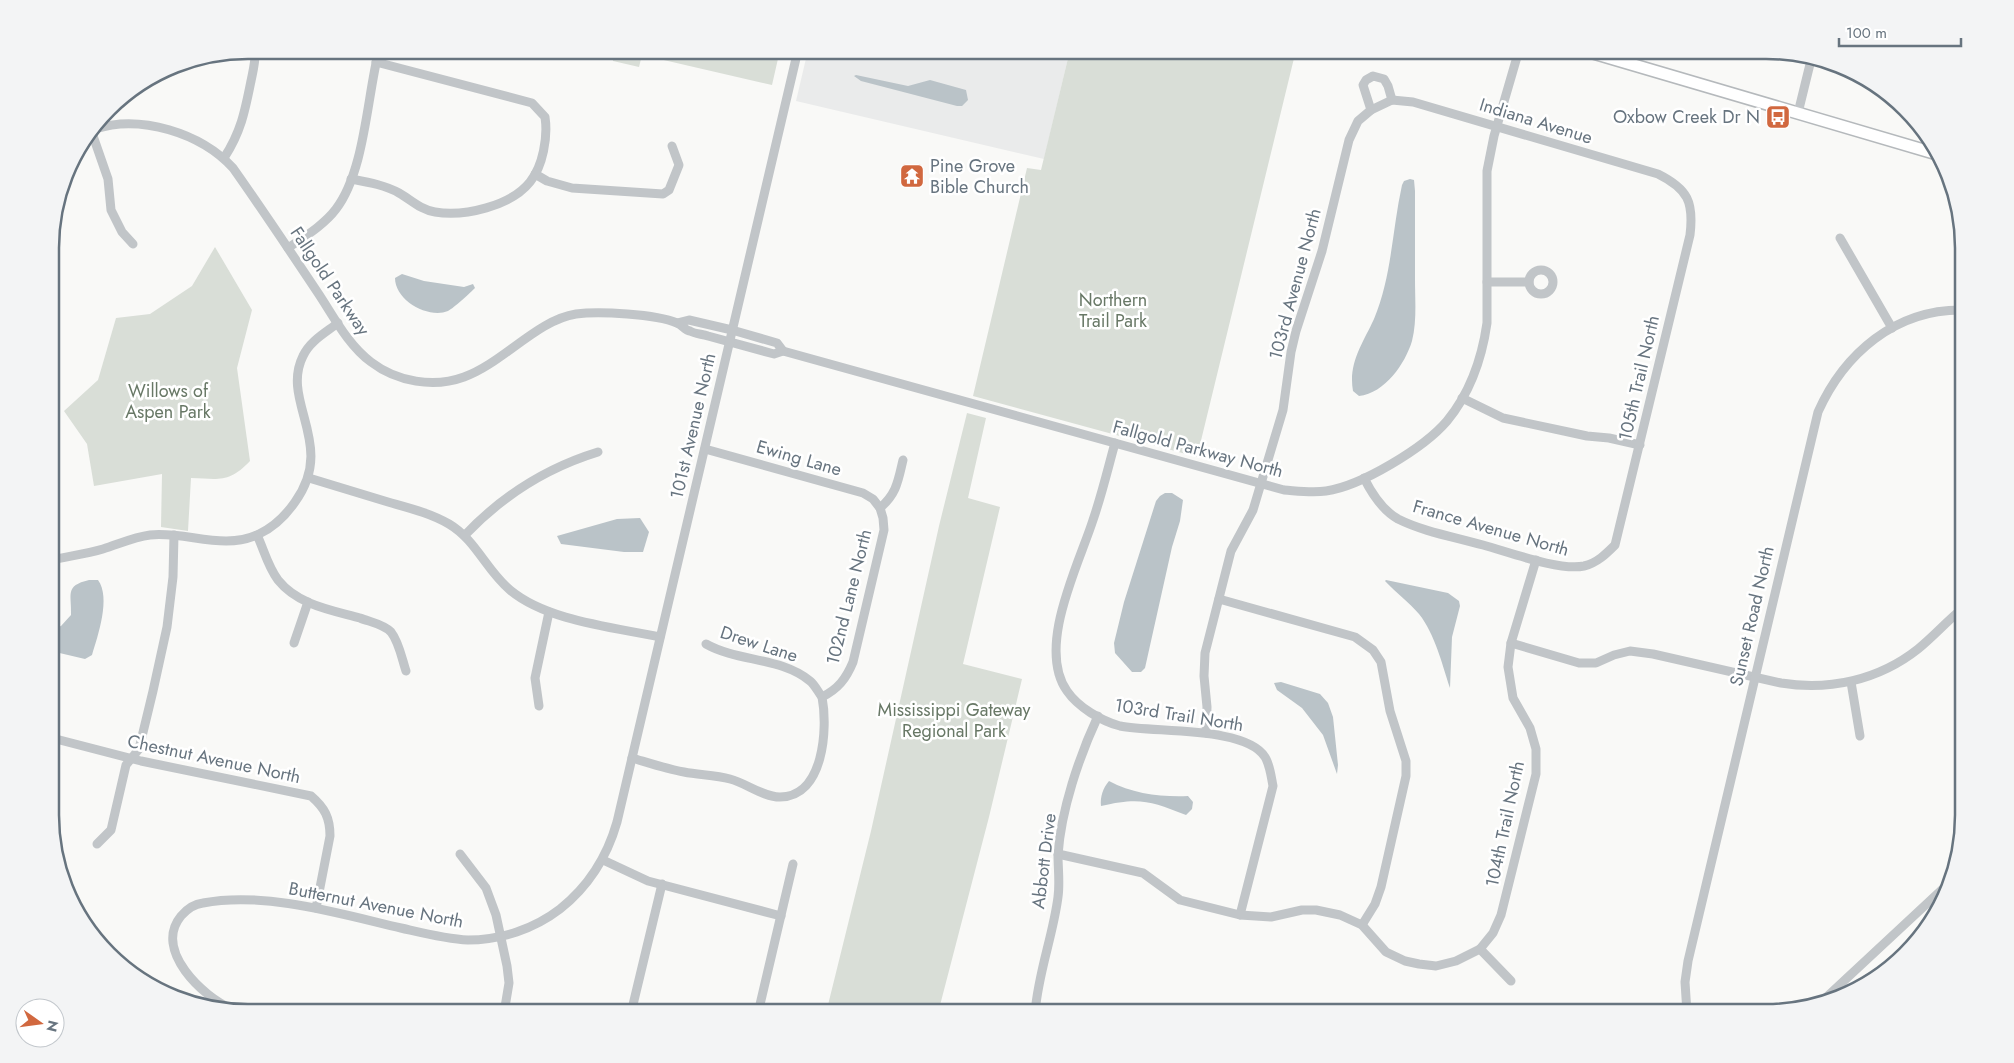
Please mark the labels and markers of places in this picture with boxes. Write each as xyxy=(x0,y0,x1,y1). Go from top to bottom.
place label: Oxbow Creek Dr N xyxy=(1613,104,1760,130)
bus stop icon: Oxbow Creek Dr N xyxy=(1765,104,1791,130)
place label: Pine Grove Bible Church xyxy=(930,153,1029,200)
temple icon: Pine Grove Bible Church xyxy=(899,163,925,189)

